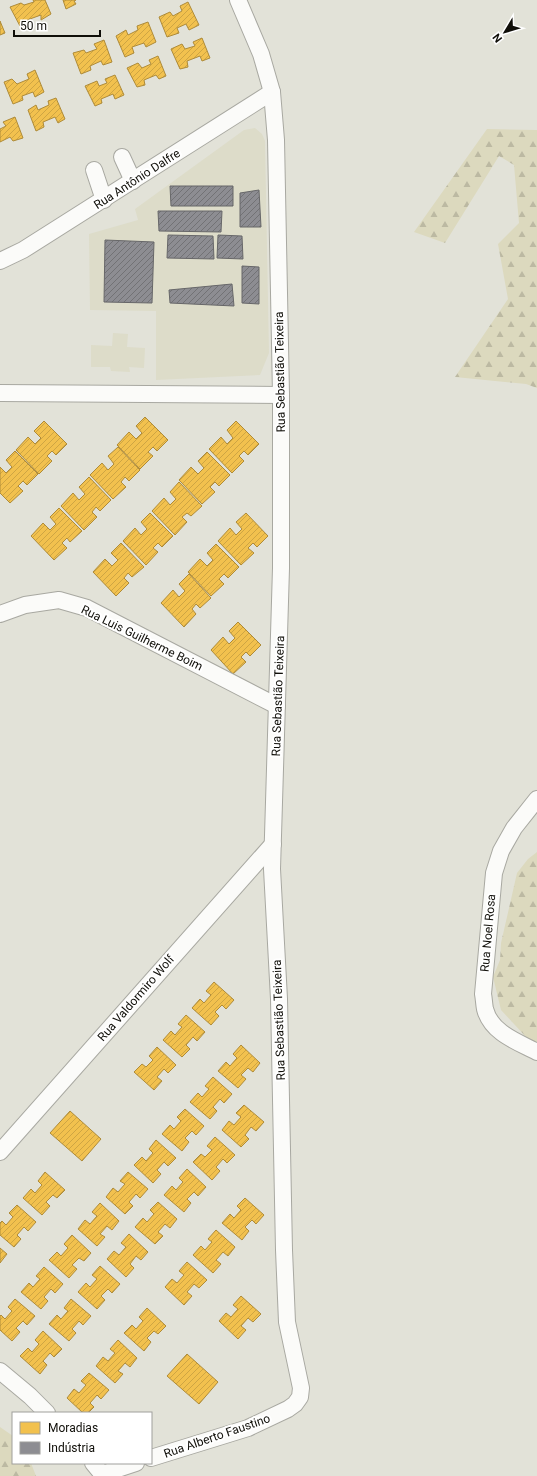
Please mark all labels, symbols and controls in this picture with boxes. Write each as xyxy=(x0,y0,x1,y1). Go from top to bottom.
scale bar xyxy=(14,12,100,38)
north arrow xyxy=(485,12,525,52)
text: 50 m xyxy=(20,19,47,33)
text: N xyxy=(490,31,505,45)
street label: Rua Antônio Dalfre xyxy=(91,146,183,212)
street label: Rua Sebastião Teixeira xyxy=(272,312,288,432)
street label: Rua Luis Guilherme Boim xyxy=(79,602,205,674)
street label: Rua Sebastião Teixeira xyxy=(269,635,287,757)
street label: Rua Noel Rosa xyxy=(478,893,498,973)
street label: Rua Valdormiro Wolf xyxy=(95,951,178,1044)
street label: Rua Sebastião Teixeira xyxy=(270,959,288,1081)
street label: Rua Alberto Faustino xyxy=(162,1411,272,1461)
legend xyxy=(12,1412,152,1464)
text: Moradias xyxy=(48,1421,98,1435)
text: Indústria xyxy=(48,1441,95,1455)

